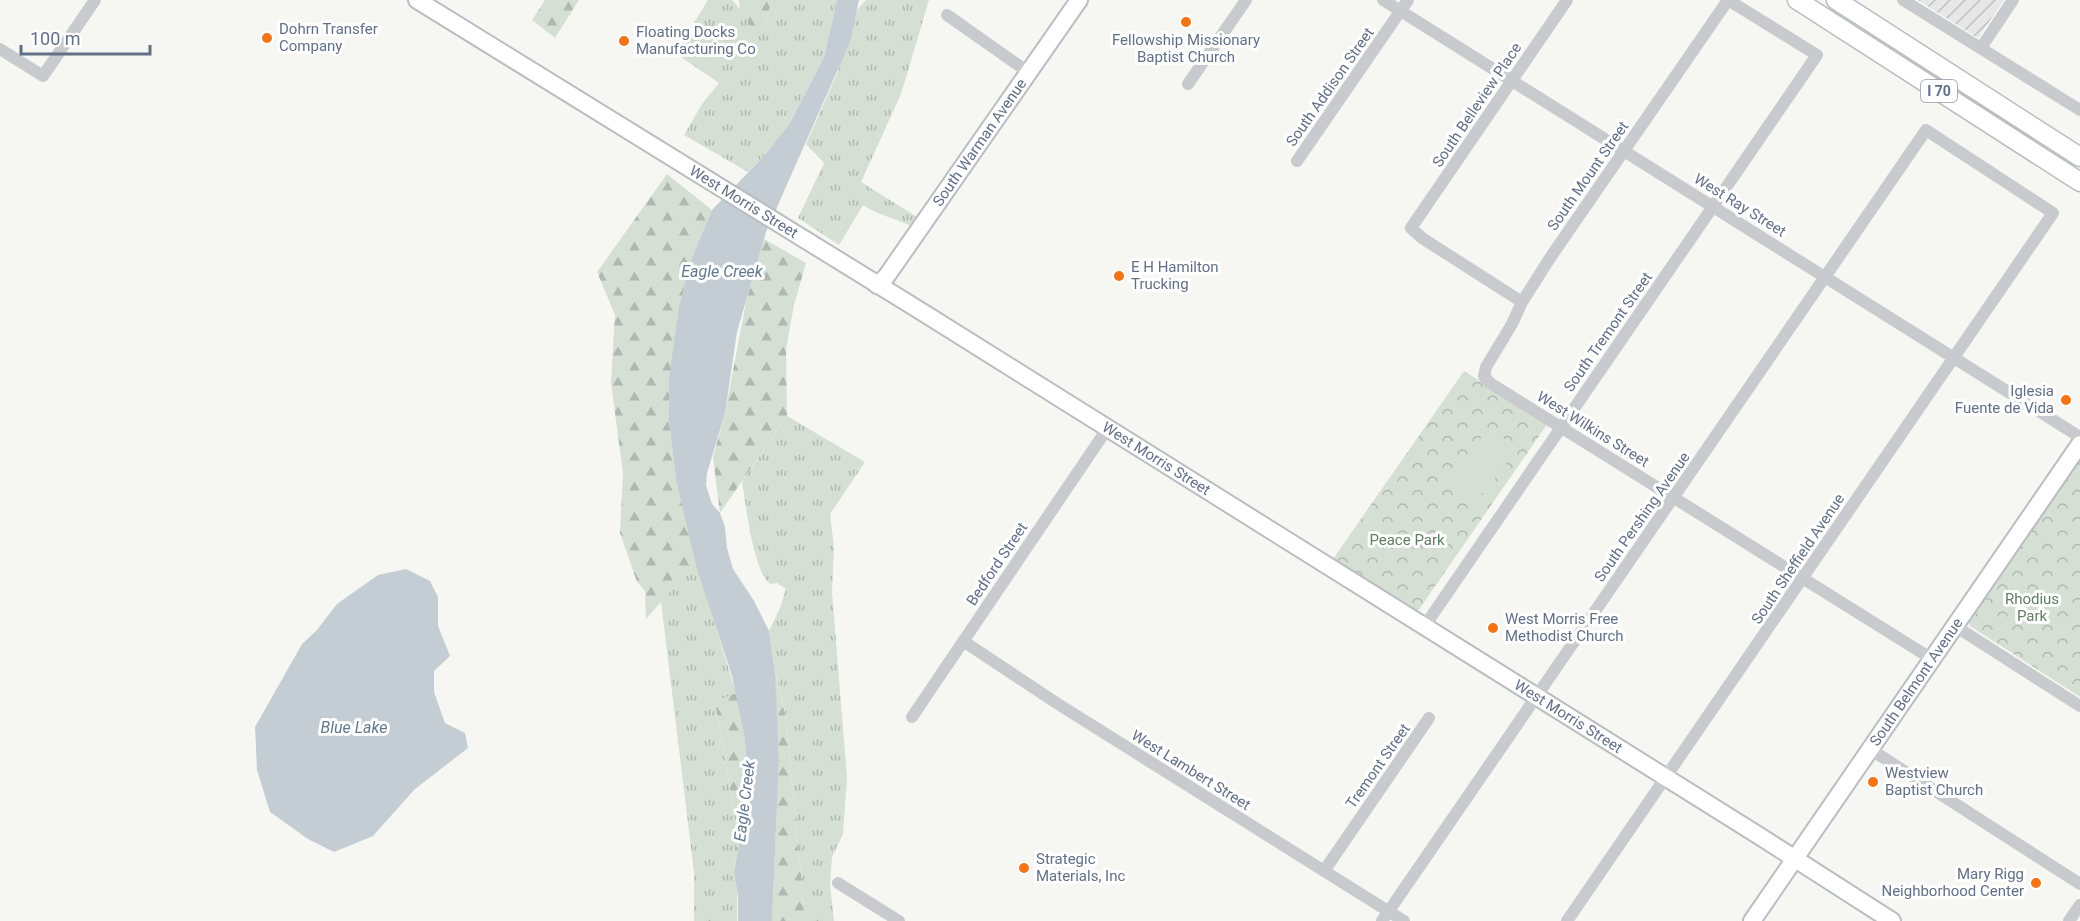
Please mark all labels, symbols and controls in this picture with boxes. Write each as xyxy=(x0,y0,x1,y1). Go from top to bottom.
marker: Fellowship Missionary Baptist Church xyxy=(1179,15,1193,29)
scale bar xyxy=(21,18,150,56)
place label: Dohrn Transfer Company xyxy=(279,20,378,55)
place label: Floating Docks Manufacturing Co xyxy=(636,23,756,58)
street label: South Addison Street xyxy=(1282,24,1378,150)
text: 100 m xyxy=(30,28,81,49)
marker: Dohrn Transfer Company xyxy=(260,31,274,45)
place label: Fellowship Missionary Baptist Church xyxy=(1112,31,1260,66)
marker: Floating Docks Manufacturing Co xyxy=(617,34,631,48)
street label: South Belleview Place xyxy=(1429,39,1525,171)
street label: South Warman Avenue xyxy=(929,75,1030,210)
road number: I 70 xyxy=(1921,80,1957,102)
street label: South Mount Street xyxy=(1544,118,1632,234)
street label: West Morris Street xyxy=(686,161,801,242)
street label: West Ray Street xyxy=(1691,170,1789,241)
place label: E H Hamilton Trucking xyxy=(1131,258,1219,293)
water label: Eagle Creek xyxy=(681,262,764,281)
marker: E H Hamilton Trucking xyxy=(1112,269,1126,283)
street label: South Tremont Street xyxy=(1560,269,1656,395)
place label: Iglesia Fuente de Vida xyxy=(1955,382,2054,417)
street label: West Wilkins Street xyxy=(1534,387,1652,471)
marker: Iglesia Fuente de Vida xyxy=(2059,393,2073,407)
street label: West Morris Street xyxy=(1099,418,1214,499)
street label: South Pershing Avenue xyxy=(1590,449,1694,585)
street label: South Sheffield Avenue xyxy=(1748,490,1848,628)
street label: Bedford Street xyxy=(963,519,1031,609)
park label: Peace Park xyxy=(1369,531,1445,549)
park label: Rhodius Park xyxy=(2005,590,2059,625)
place label: West Morris Free Methodist Church xyxy=(1505,610,1624,645)
street label: South Belmont Avenue xyxy=(1866,615,1967,750)
marker: West Morris Free Methodist Church xyxy=(1486,621,1500,635)
street label: West Morris Street xyxy=(1511,676,1626,757)
water label: Blue Lake xyxy=(321,718,387,737)
street label: Tremont Street xyxy=(1342,720,1414,812)
street label: West Lambert Street xyxy=(1128,726,1254,814)
water label: Eagle Creek xyxy=(730,758,759,843)
place label: Westview Baptist Church xyxy=(1885,764,1983,799)
marker: Westview Baptist Church xyxy=(1866,775,1880,789)
place label: Strategic Materials, Inc xyxy=(1036,850,1125,885)
marker: Strategic Materials, Inc xyxy=(1017,861,1031,875)
place label: Mary Rigg Neighborhood Center xyxy=(1881,865,2024,900)
marker: Mary Rigg Neighborhood Center xyxy=(2029,876,2043,890)

